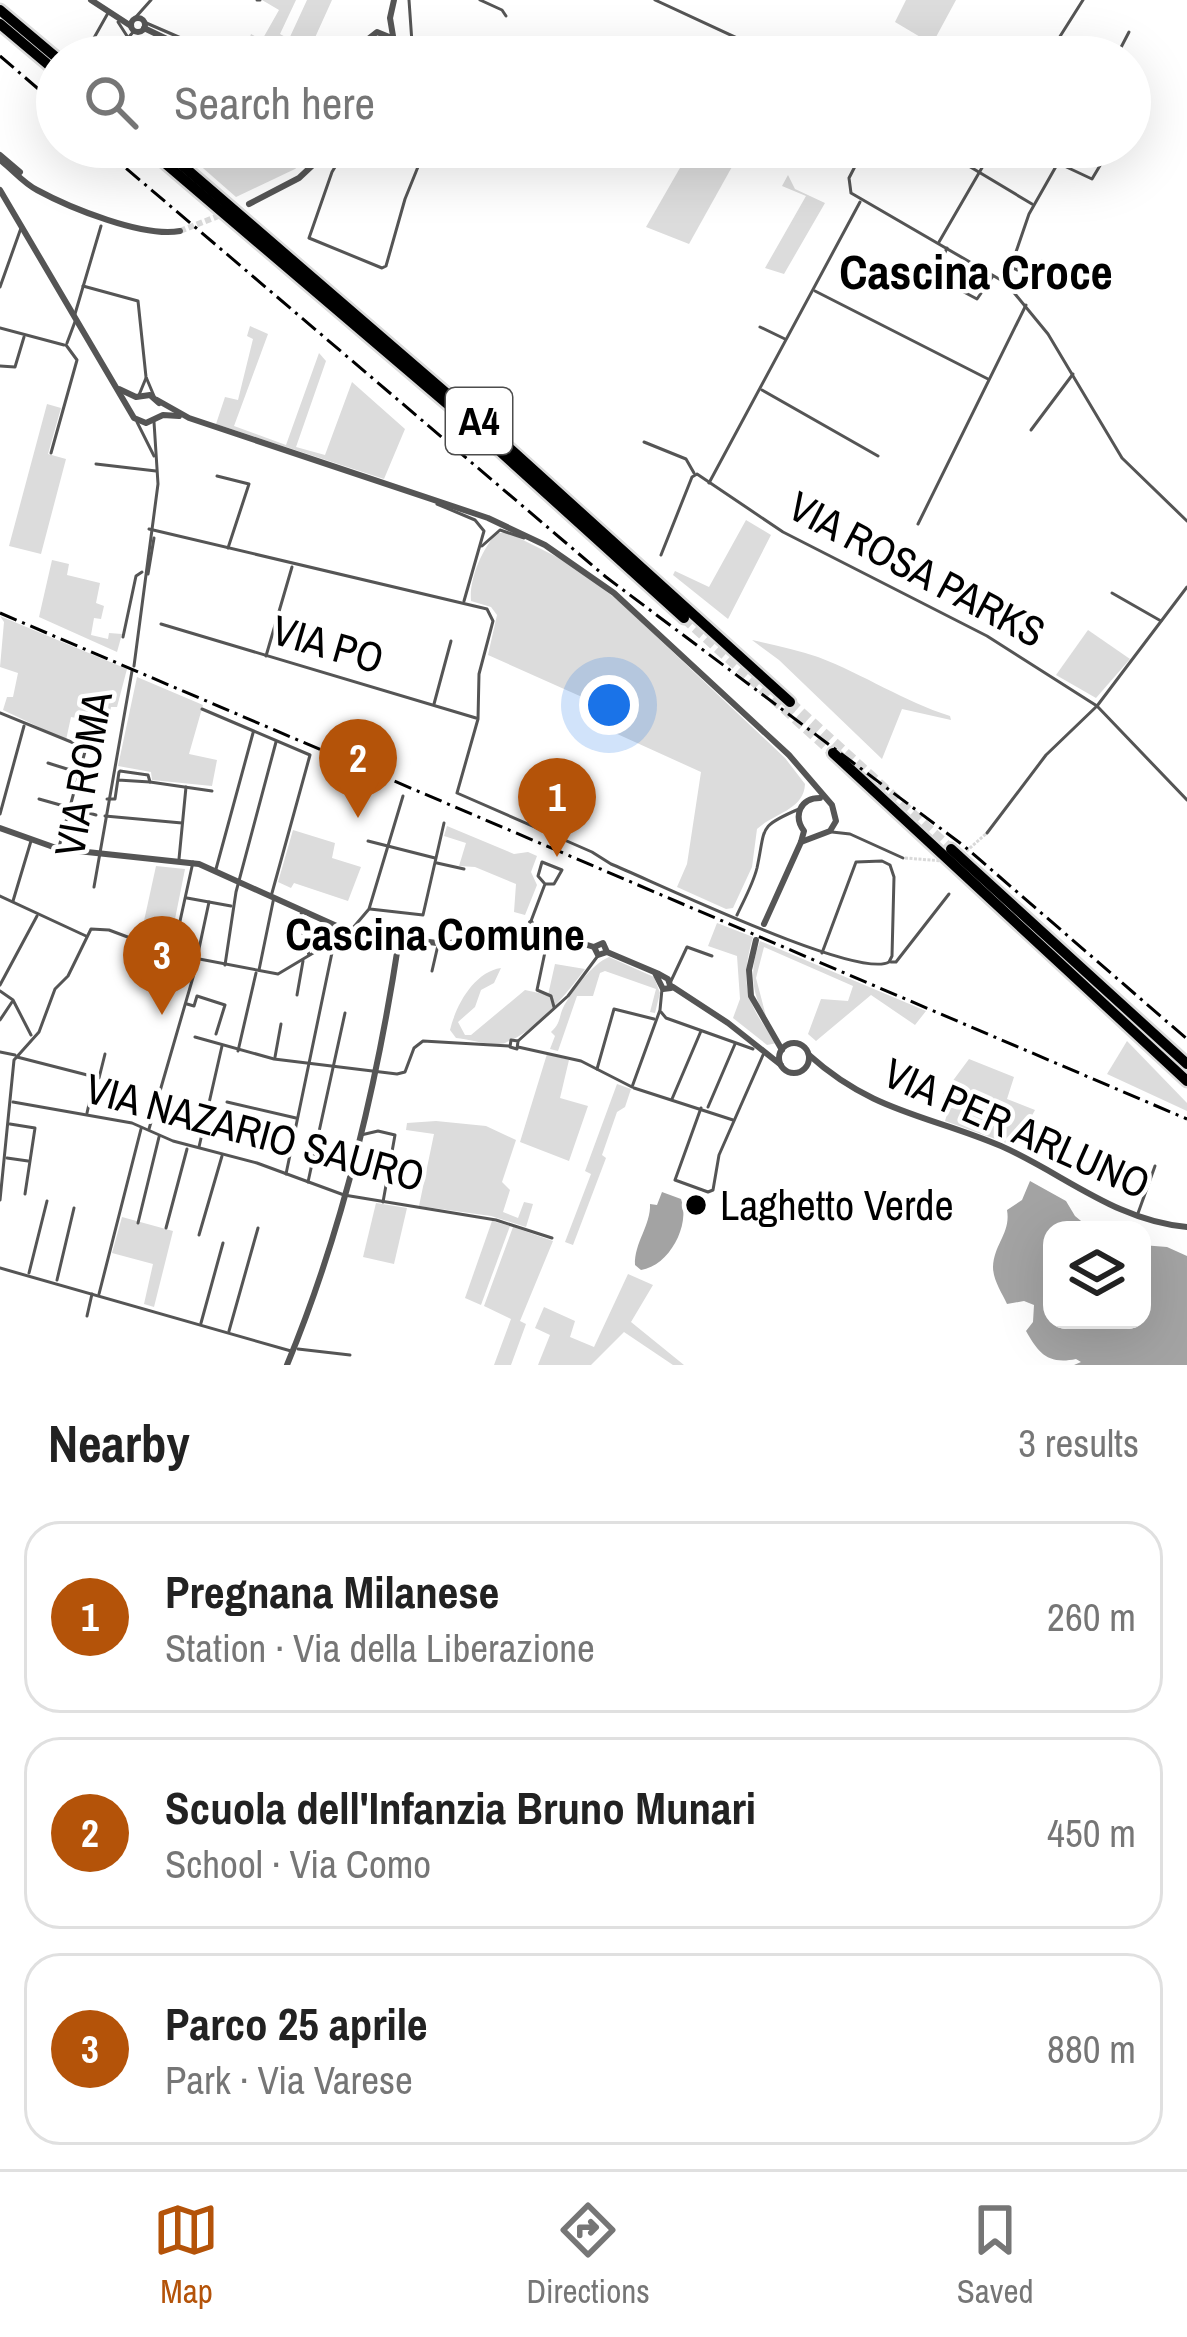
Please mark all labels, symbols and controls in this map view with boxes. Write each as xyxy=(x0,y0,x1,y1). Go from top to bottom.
search box xyxy=(36,36,1151,168)
icon: search xyxy=(78,69,144,135)
text: Search here xyxy=(174,72,375,133)
district label: Cascina Croce xyxy=(839,239,1113,304)
road number: A4 xyxy=(446,388,512,454)
street label: VIA ROSA PARKS xyxy=(779,478,1055,660)
street label: VIA PO xyxy=(266,602,390,686)
your location xyxy=(579,675,639,735)
street label: VIA ROMA xyxy=(41,686,125,861)
pin: 2 xyxy=(319,719,397,818)
pin: 1 xyxy=(518,758,596,857)
district label: Cascina Comune xyxy=(285,903,585,964)
pin: 3 xyxy=(123,916,201,1015)
street label: VIA PER ARLUNO xyxy=(875,1044,1159,1212)
street label: VIA NAZARIO SAURO xyxy=(80,1060,430,1204)
place label: Laghetto Verde xyxy=(720,1177,954,1233)
marker: Laghetto Verde xyxy=(683,1192,709,1218)
map controls xyxy=(1043,1221,1151,1329)
button: layers xyxy=(1043,1221,1151,1329)
text: Nearby xyxy=(48,1409,190,1478)
text: 3 results xyxy=(1018,1417,1139,1469)
text: Pregnana Milanese xyxy=(165,1561,499,1622)
text: 1 xyxy=(81,1591,99,1643)
text: 260 m xyxy=(1047,1591,1136,1643)
text: Station · Via della Liberazione xyxy=(165,1622,595,1674)
text: Scuola dell'Infanzia Bruno Munari xyxy=(165,1777,756,1838)
text: 2 xyxy=(81,1807,99,1859)
text: 450 m xyxy=(1047,1807,1136,1859)
text: School · Via Como xyxy=(165,1838,431,1890)
text: Parco 25 aprile xyxy=(165,1993,428,2054)
text: 3 xyxy=(81,2023,99,2075)
text: 880 m xyxy=(1047,2023,1136,2075)
text: Park · Via Varese xyxy=(165,2054,413,2106)
tab: Map xyxy=(153,2197,219,2313)
tab: Directions xyxy=(526,2197,650,2313)
tab: Saved xyxy=(957,2197,1033,2313)

